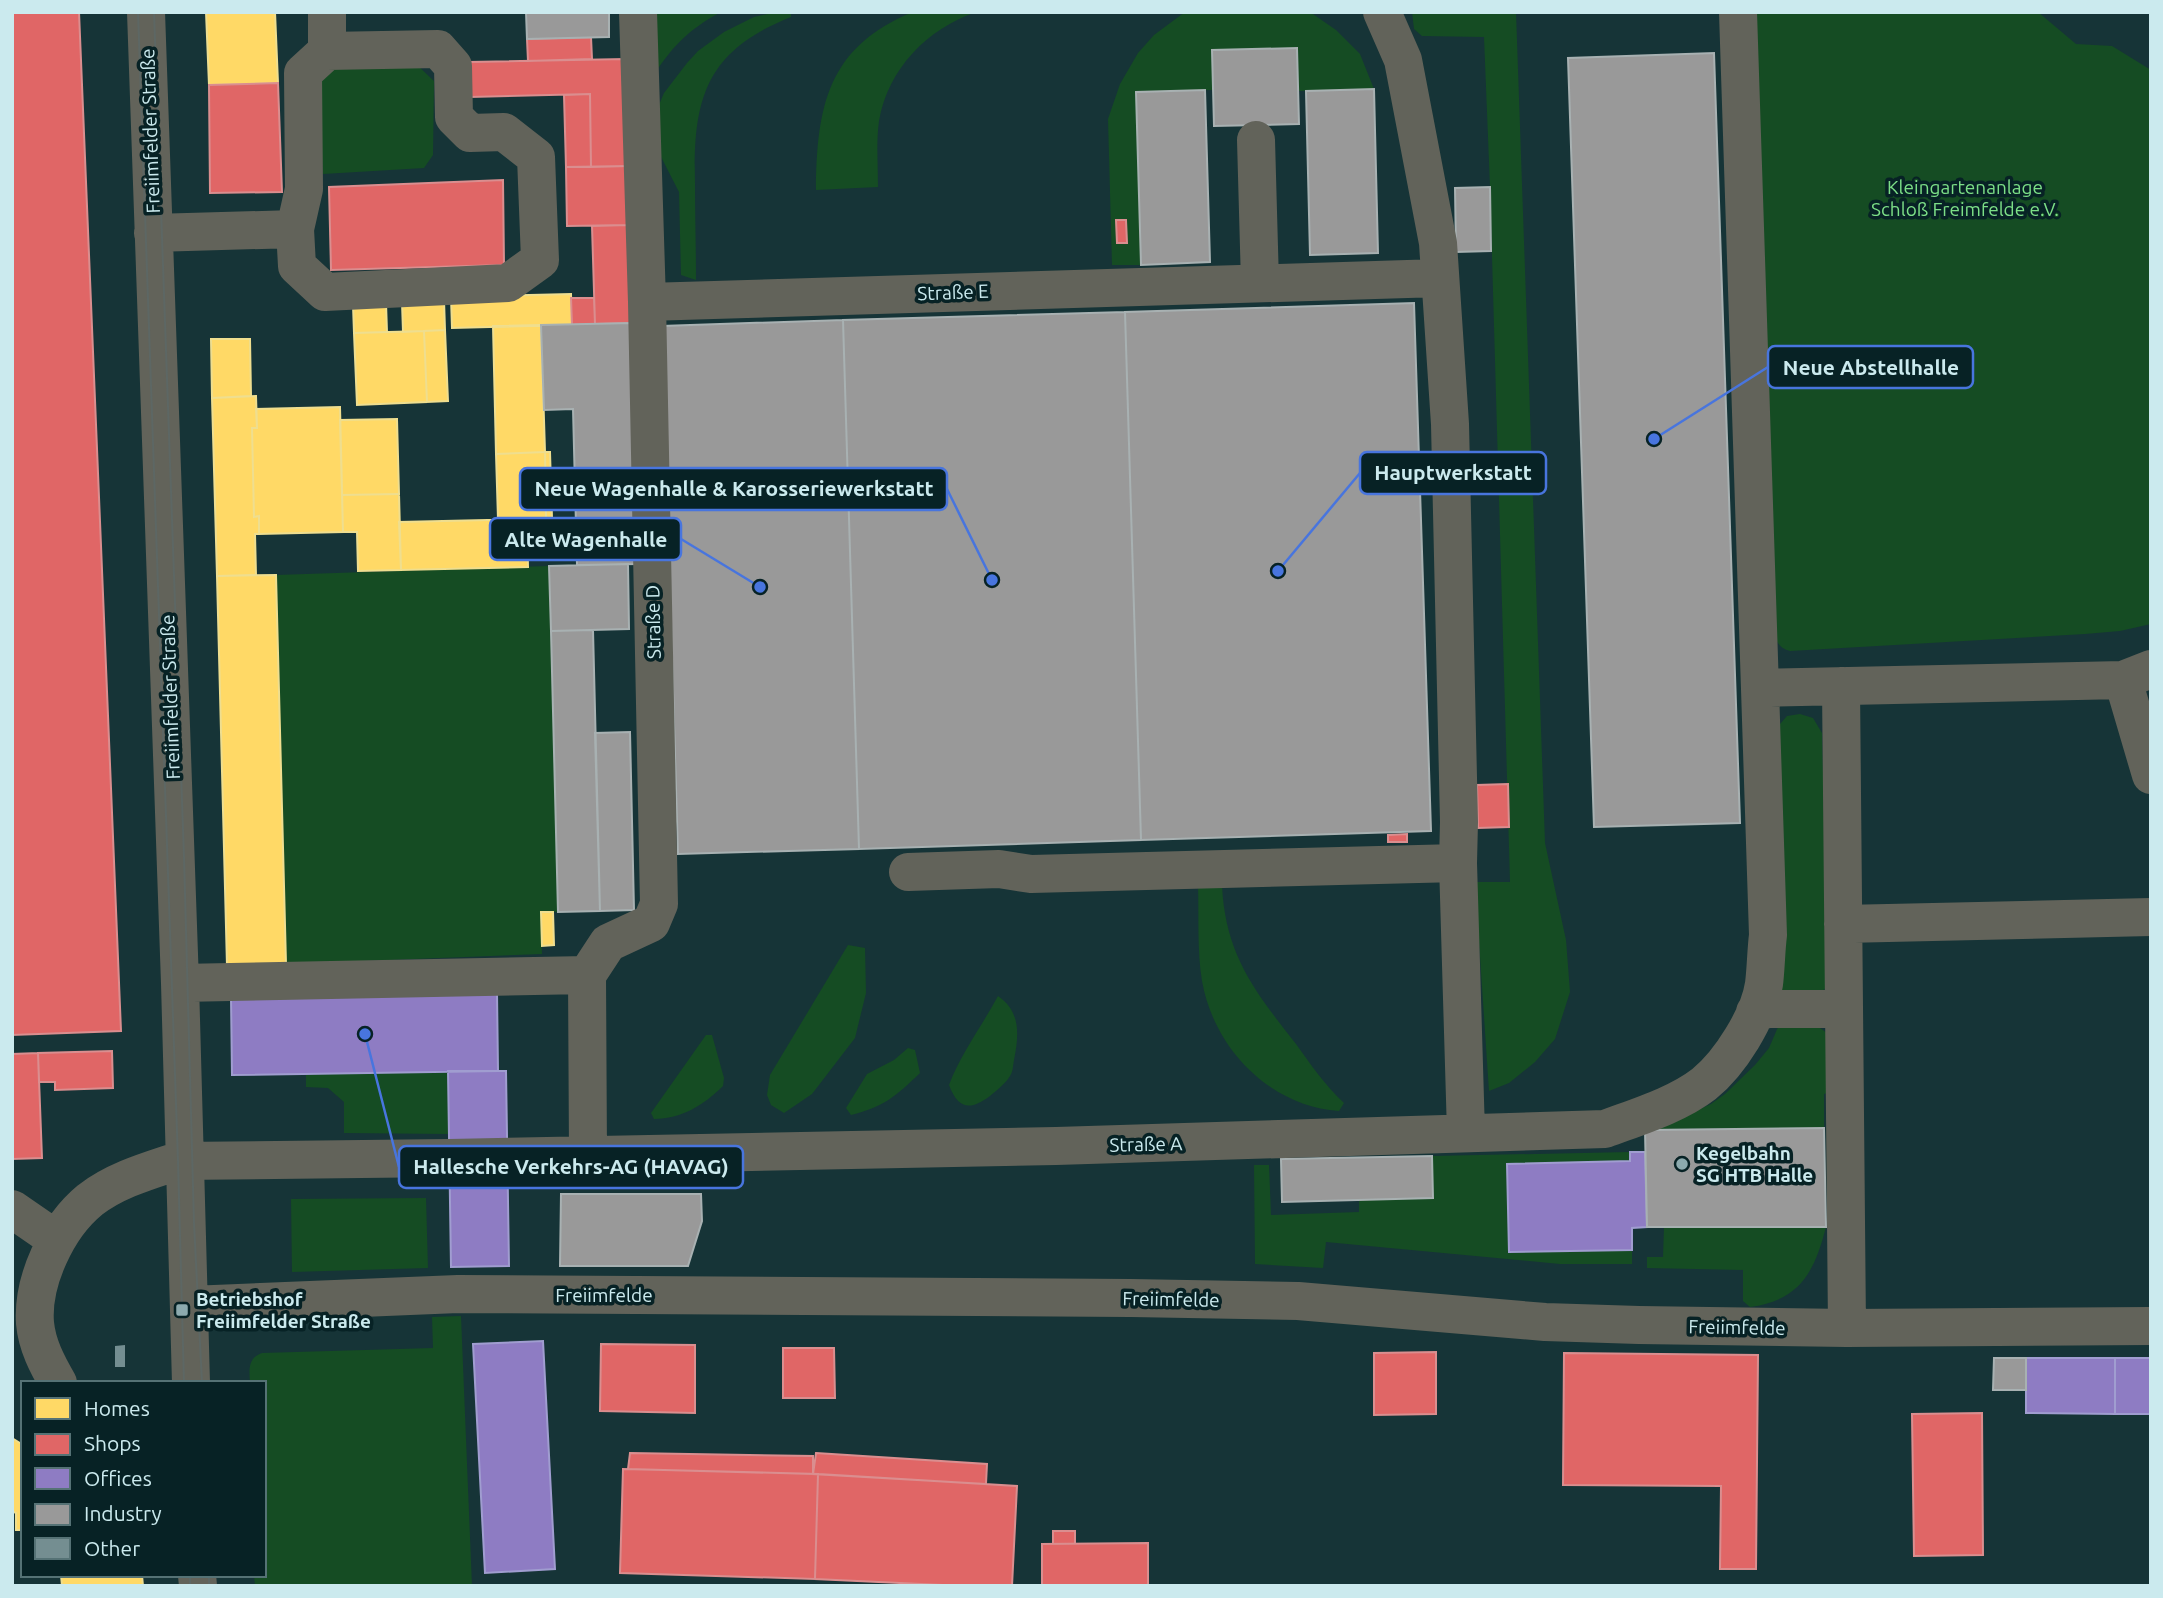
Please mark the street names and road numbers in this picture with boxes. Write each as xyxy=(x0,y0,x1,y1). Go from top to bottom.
street label: Freiimfelder Straße xyxy=(136,48,164,214)
street label: Straße E xyxy=(917,280,989,304)
street label: Straße D xyxy=(641,585,665,659)
street label: Freiimfelder Straße xyxy=(156,614,184,780)
street label: Straße A xyxy=(1109,1132,1183,1156)
street label: Freiimfelde xyxy=(555,1284,653,1306)
street label: Freiimfelde xyxy=(1122,1287,1220,1311)
street label: Freiimfelde xyxy=(1688,1315,1786,1339)

